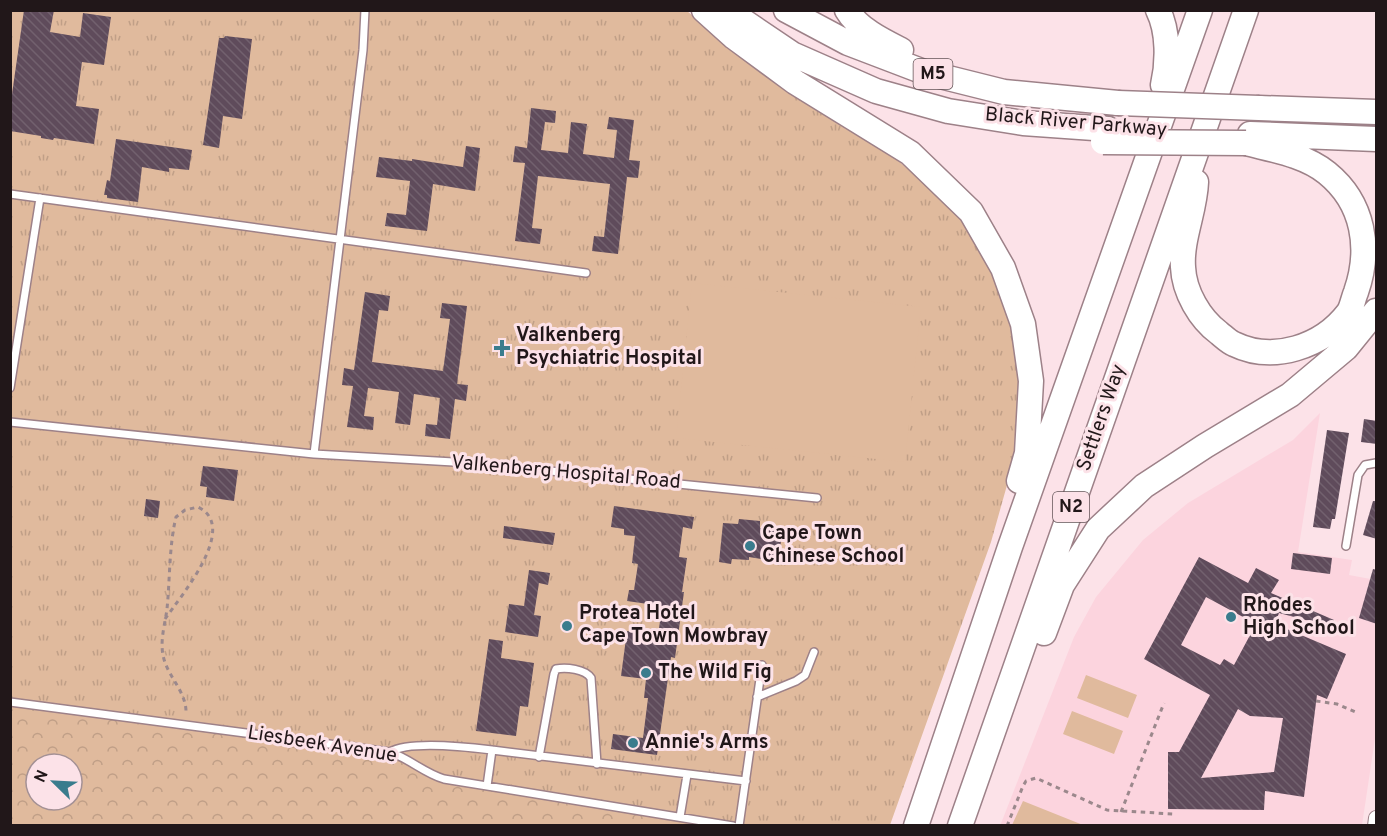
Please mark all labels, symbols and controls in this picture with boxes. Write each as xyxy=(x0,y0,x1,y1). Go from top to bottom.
road number: M5 xyxy=(914,59,952,89)
street label: Black River Parkway xyxy=(984,102,1168,144)
place label: Valkenberg Psychiatric Hospital xyxy=(516,323,702,372)
marker: Valkenberg Psychiatric Hospital xyxy=(493,339,511,357)
street label: Settlers Way xyxy=(1072,361,1132,475)
street label: Valkenberg Hospital Road xyxy=(450,450,682,496)
road number: N2 xyxy=(1053,492,1089,522)
place label: Cape Town Chinese School xyxy=(762,521,904,570)
marker: Cape Town Chinese School xyxy=(743,539,757,553)
place label: Rhodes High School xyxy=(1243,593,1355,642)
place label: Protea Hotel Cape Town Mowbray xyxy=(579,601,768,650)
marker: Rhodes High School xyxy=(1224,610,1238,624)
marker: Protea Hotel Cape Town Mowbray xyxy=(560,619,574,633)
place label: The Wild Fig xyxy=(658,660,772,686)
marker: The Wild Fig xyxy=(639,666,653,680)
street label: Liesbeek Avenue xyxy=(245,720,399,770)
place label: Annie's Arms xyxy=(645,730,769,756)
marker: Annie's Arms xyxy=(626,736,640,750)
north arrow xyxy=(24,752,84,812)
text: N xyxy=(31,767,54,786)

